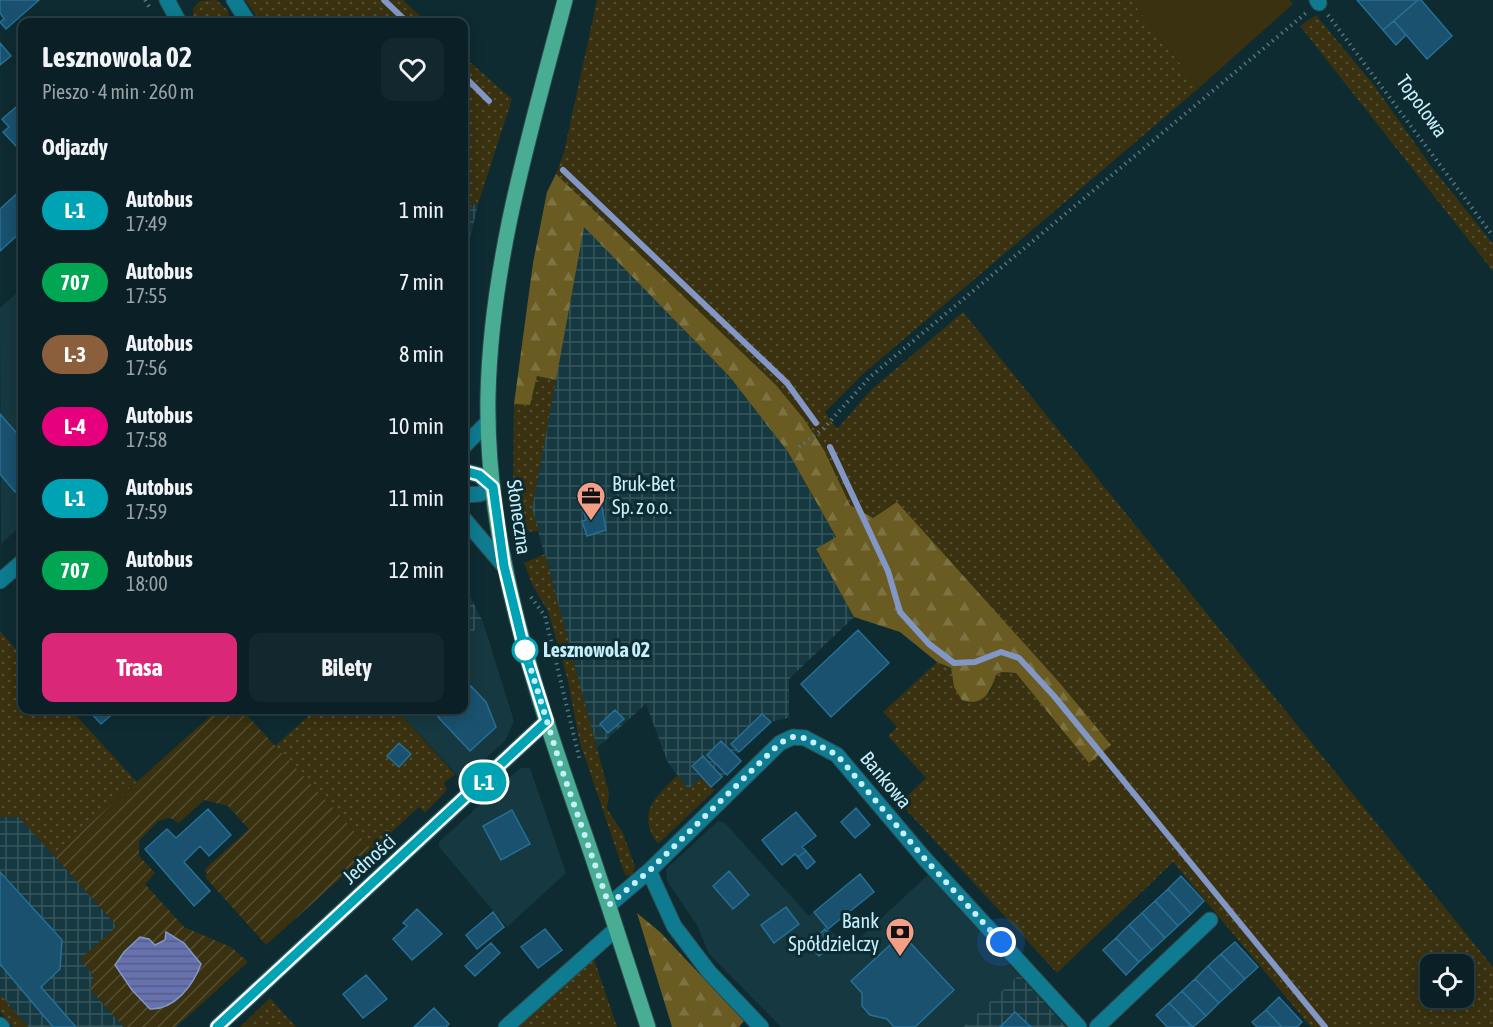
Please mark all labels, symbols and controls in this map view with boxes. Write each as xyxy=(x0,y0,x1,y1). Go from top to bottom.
button: heart xyxy=(381,38,444,101)
text: Lesznowola 02 xyxy=(42,41,192,73)
street label: Topolowa xyxy=(1392,70,1453,141)
text: Pieszo · 4 min · 260 m xyxy=(42,80,194,103)
text: Odjazdy xyxy=(42,134,108,160)
text: Autobus xyxy=(126,186,193,212)
text: 1 min xyxy=(399,197,444,223)
text: L-1 xyxy=(64,198,86,222)
text: 17:49 xyxy=(126,212,167,235)
text: Autobus xyxy=(126,258,193,284)
text: 7 min xyxy=(399,269,444,295)
text: 707 xyxy=(60,270,90,294)
text: 17:55 xyxy=(126,284,167,307)
text: Autobus xyxy=(126,330,193,356)
text: 8 min xyxy=(399,341,444,367)
text: L-3 xyxy=(64,342,86,366)
text: 17:56 xyxy=(126,356,167,379)
text: Autobus xyxy=(126,402,193,428)
text: 10 min xyxy=(389,413,444,439)
text: L-4 xyxy=(64,414,86,438)
text: 17:58 xyxy=(126,428,167,451)
place label: Bruk-Bet Sp. z o.o. xyxy=(612,472,675,518)
text: Autobus xyxy=(126,474,193,500)
street label: Słoneczna xyxy=(503,478,536,556)
office icon: Bruk-Bet Sp. z o.o. xyxy=(575,480,607,522)
text: 11 min xyxy=(389,485,444,511)
text: L-1 xyxy=(64,486,86,510)
text: 17:59 xyxy=(126,500,167,523)
text: Autobus xyxy=(126,546,193,572)
text: 12 min xyxy=(389,557,444,583)
text: 707 xyxy=(60,558,90,582)
text: 18:00 xyxy=(126,572,168,595)
button: Trasa xyxy=(42,633,237,702)
button: Bilety xyxy=(249,633,444,702)
marker: Lesznowola 02 xyxy=(512,637,538,663)
place label: Lesznowola 02 xyxy=(543,638,650,661)
street label: Bankowa xyxy=(856,747,917,813)
line badge: L-1 xyxy=(450,762,518,802)
text: L-1 xyxy=(473,770,495,794)
street label: Jedności xyxy=(338,829,400,888)
place label: Bank Spółdzielczy xyxy=(788,909,879,955)
bank icon: Bank Spółdzielczy xyxy=(884,916,916,958)
your location xyxy=(986,927,1016,957)
map controls xyxy=(1420,954,1474,1008)
button: locate xyxy=(1420,954,1474,1008)

